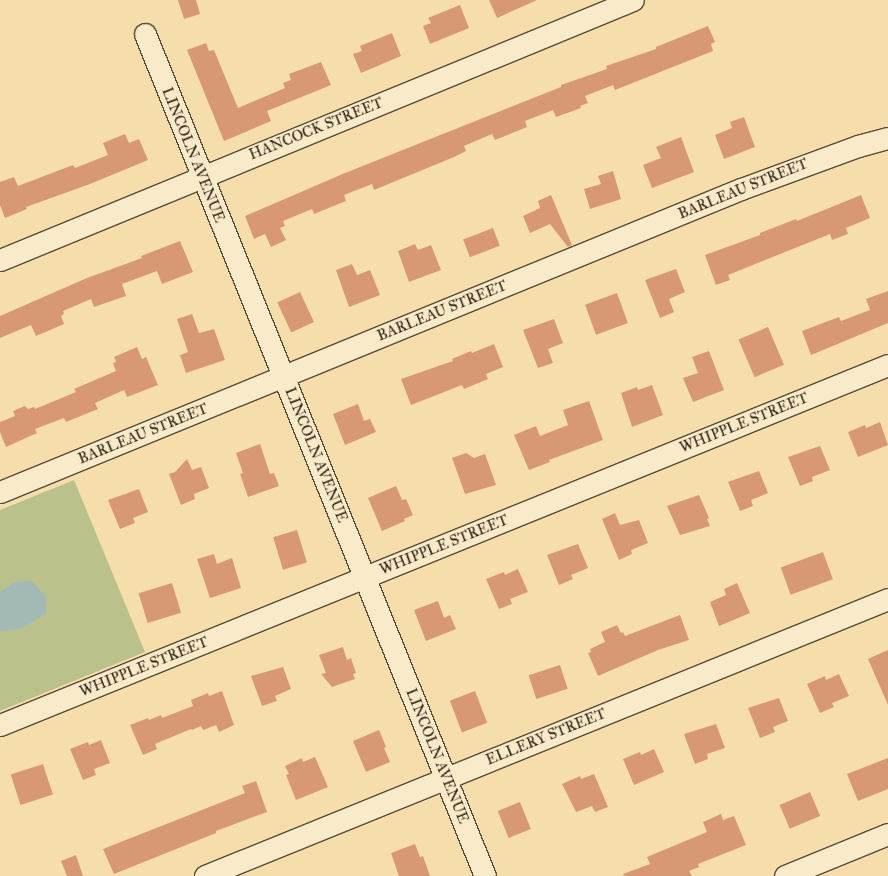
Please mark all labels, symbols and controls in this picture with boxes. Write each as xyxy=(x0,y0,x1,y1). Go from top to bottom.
street label: LINCOLN AVENUE xyxy=(158,85,228,225)
street label: HANCOCK STREET xyxy=(246,94,386,164)
street label: BARLEAU STREET xyxy=(676,155,810,223)
street label: BARLEAU STREET xyxy=(375,277,509,345)
street label: LINCOLN AVENUE xyxy=(281,385,351,525)
street label: WHIPPLE STREET xyxy=(677,389,811,457)
street label: BARLEAU STREET xyxy=(76,400,210,468)
street label: WHIPPLE STREET xyxy=(377,511,511,579)
street label: WHIPPLE STREET xyxy=(77,633,211,701)
street label: LINCOLN AVENUE xyxy=(402,686,472,826)
street label: ELLERY STREET xyxy=(483,705,609,769)

